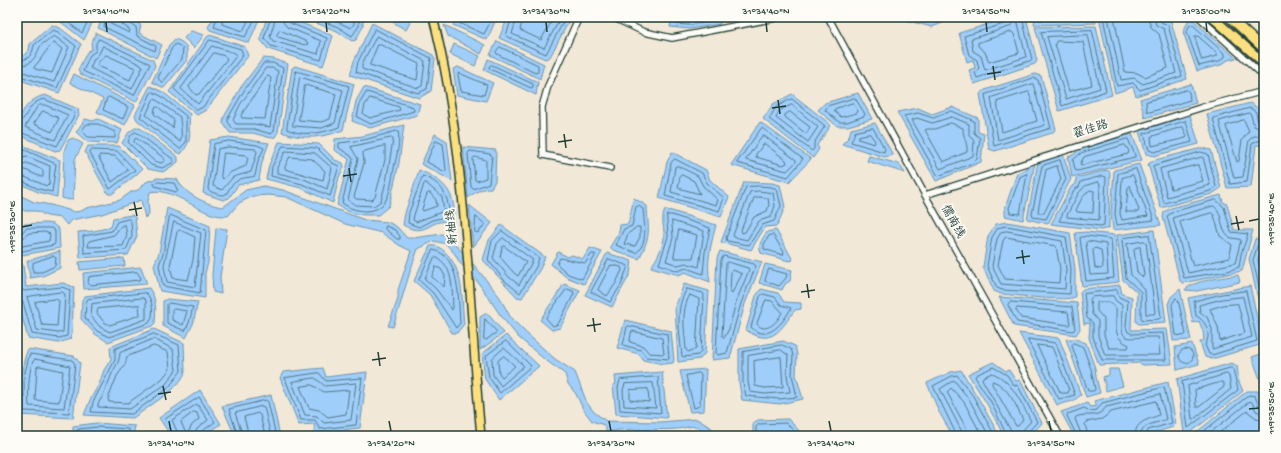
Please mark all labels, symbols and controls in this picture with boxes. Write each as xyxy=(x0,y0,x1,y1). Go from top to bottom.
text: 31°34'10"N xyxy=(82,6,130,18)
text: 31°34'20"N xyxy=(301,6,350,18)
text: 31°34'30"N xyxy=(521,6,570,18)
text: 31°34'40"N xyxy=(741,6,790,18)
text: 31°34'50"N xyxy=(961,6,1010,18)
text: 31°35'00"N xyxy=(1181,6,1231,18)
street label: 翟佳路 xyxy=(1071,116,1110,142)
text: 119°35'40"E xyxy=(1266,193,1278,246)
text: 119°35'30"E xyxy=(7,200,19,254)
street label: 儒南线 xyxy=(937,202,968,241)
street label: 新柚线 xyxy=(443,208,462,246)
text: 119°35'50"E xyxy=(1266,381,1278,435)
text: 31°34'10"N xyxy=(147,438,195,450)
text: 31°34'20"N xyxy=(366,438,415,450)
text: 31°34'30"N xyxy=(586,438,635,450)
text: 31°34'40"N xyxy=(806,438,855,450)
text: 31°34'50"N xyxy=(1026,438,1075,450)

